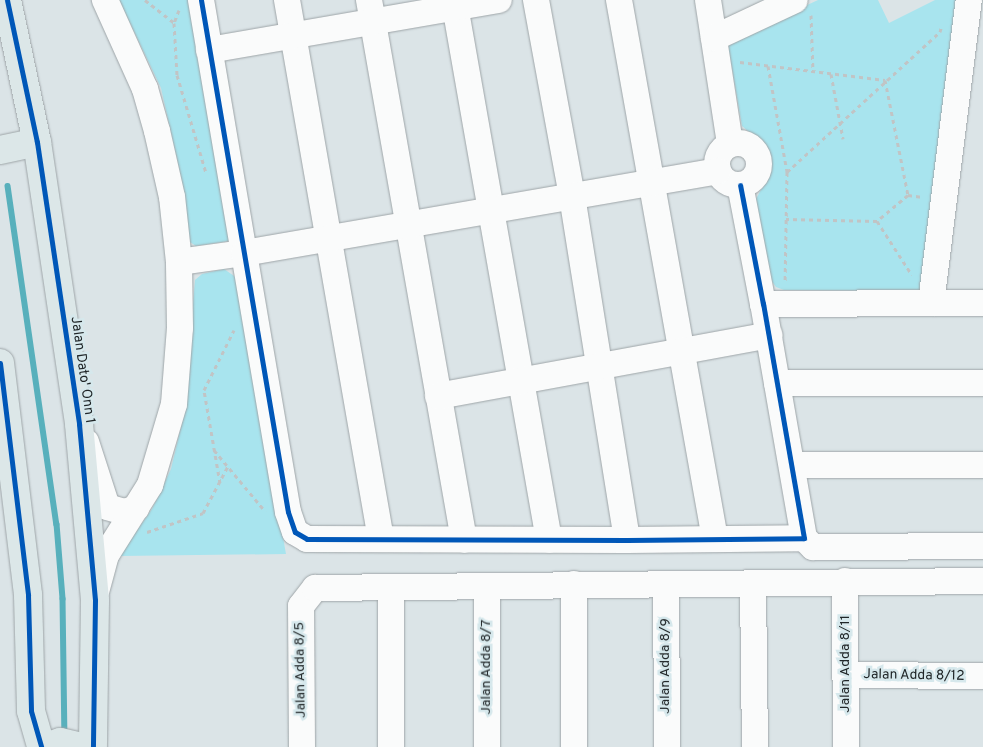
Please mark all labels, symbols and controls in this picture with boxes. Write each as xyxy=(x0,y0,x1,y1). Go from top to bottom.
street label: Jalan Dato' Onn 1 xyxy=(66,315,98,425)
street label: Jalan Adda 8/11 xyxy=(838,615,854,713)
street label: Jalan Adda 8/9 xyxy=(658,618,674,714)
street label: Jalan Adda 8/7 xyxy=(479,619,495,715)
street label: Jalan Adda 8/5 xyxy=(292,621,310,719)
street label: Jalan Adda 8/12 xyxy=(863,667,965,685)

